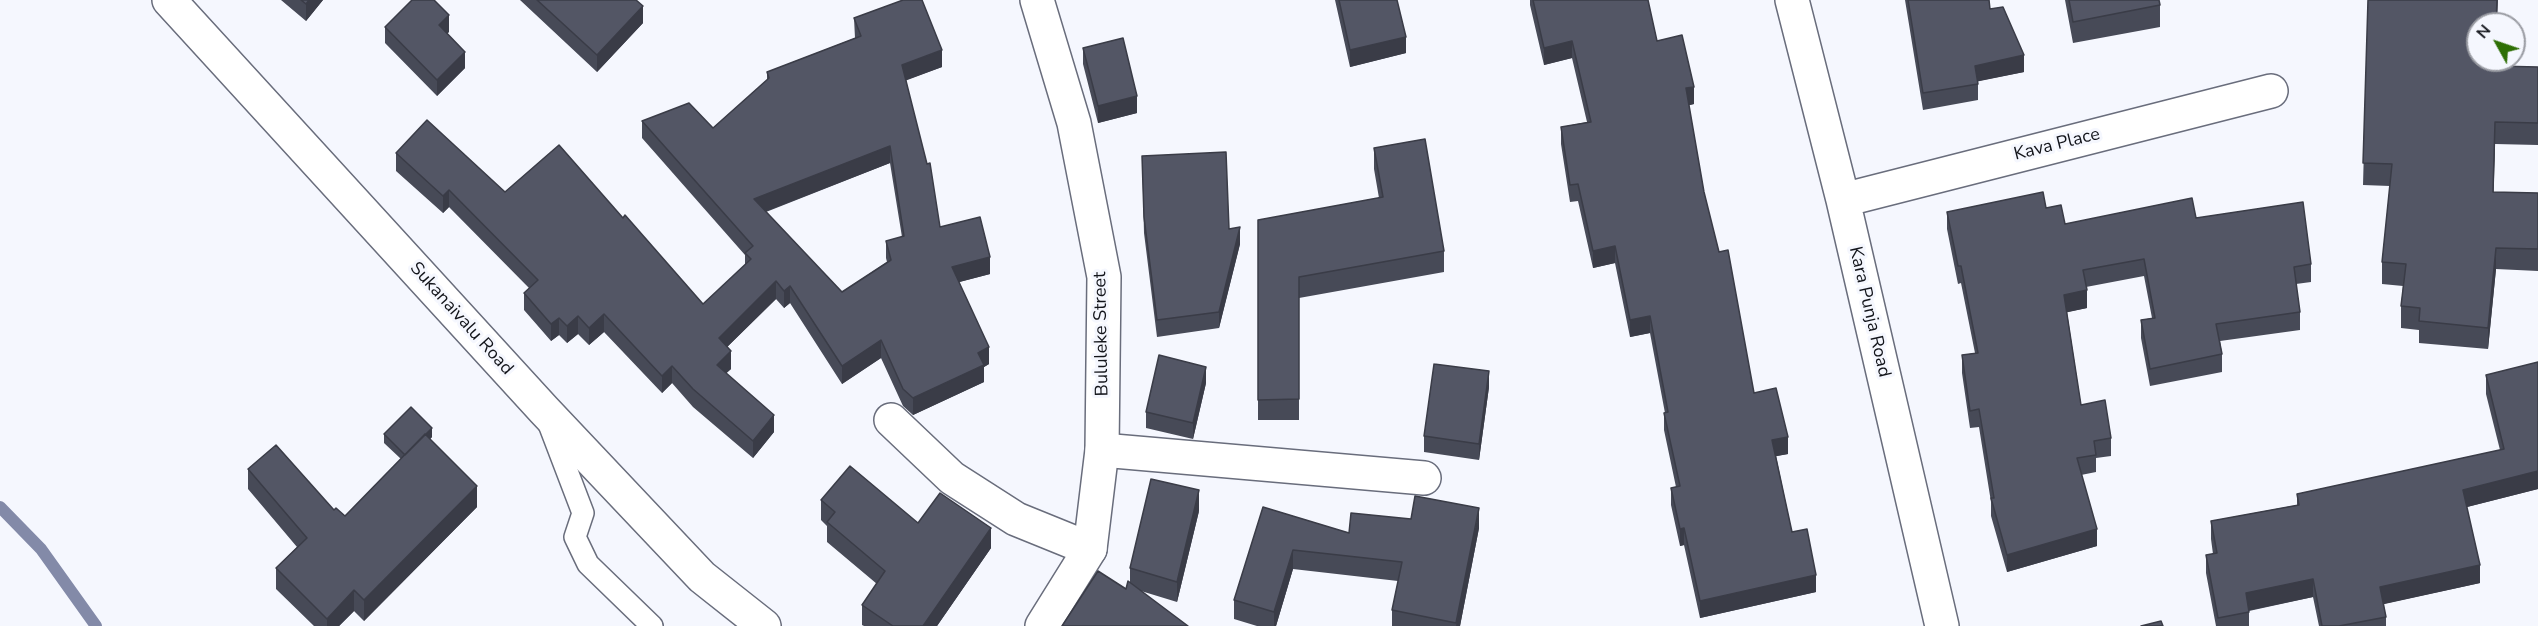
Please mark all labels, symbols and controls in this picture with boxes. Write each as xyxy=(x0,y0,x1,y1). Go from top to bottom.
north arrow xyxy=(2466,12,2526,72)
text: N xyxy=(2471,20,2496,43)
street label: Kava Place xyxy=(2012,124,2102,166)
street label: Kara Punja Road xyxy=(1843,245,1895,379)
street label: Sukanaivalu Road xyxy=(405,258,517,380)
street label: Bululeke Street xyxy=(1090,272,1114,396)

